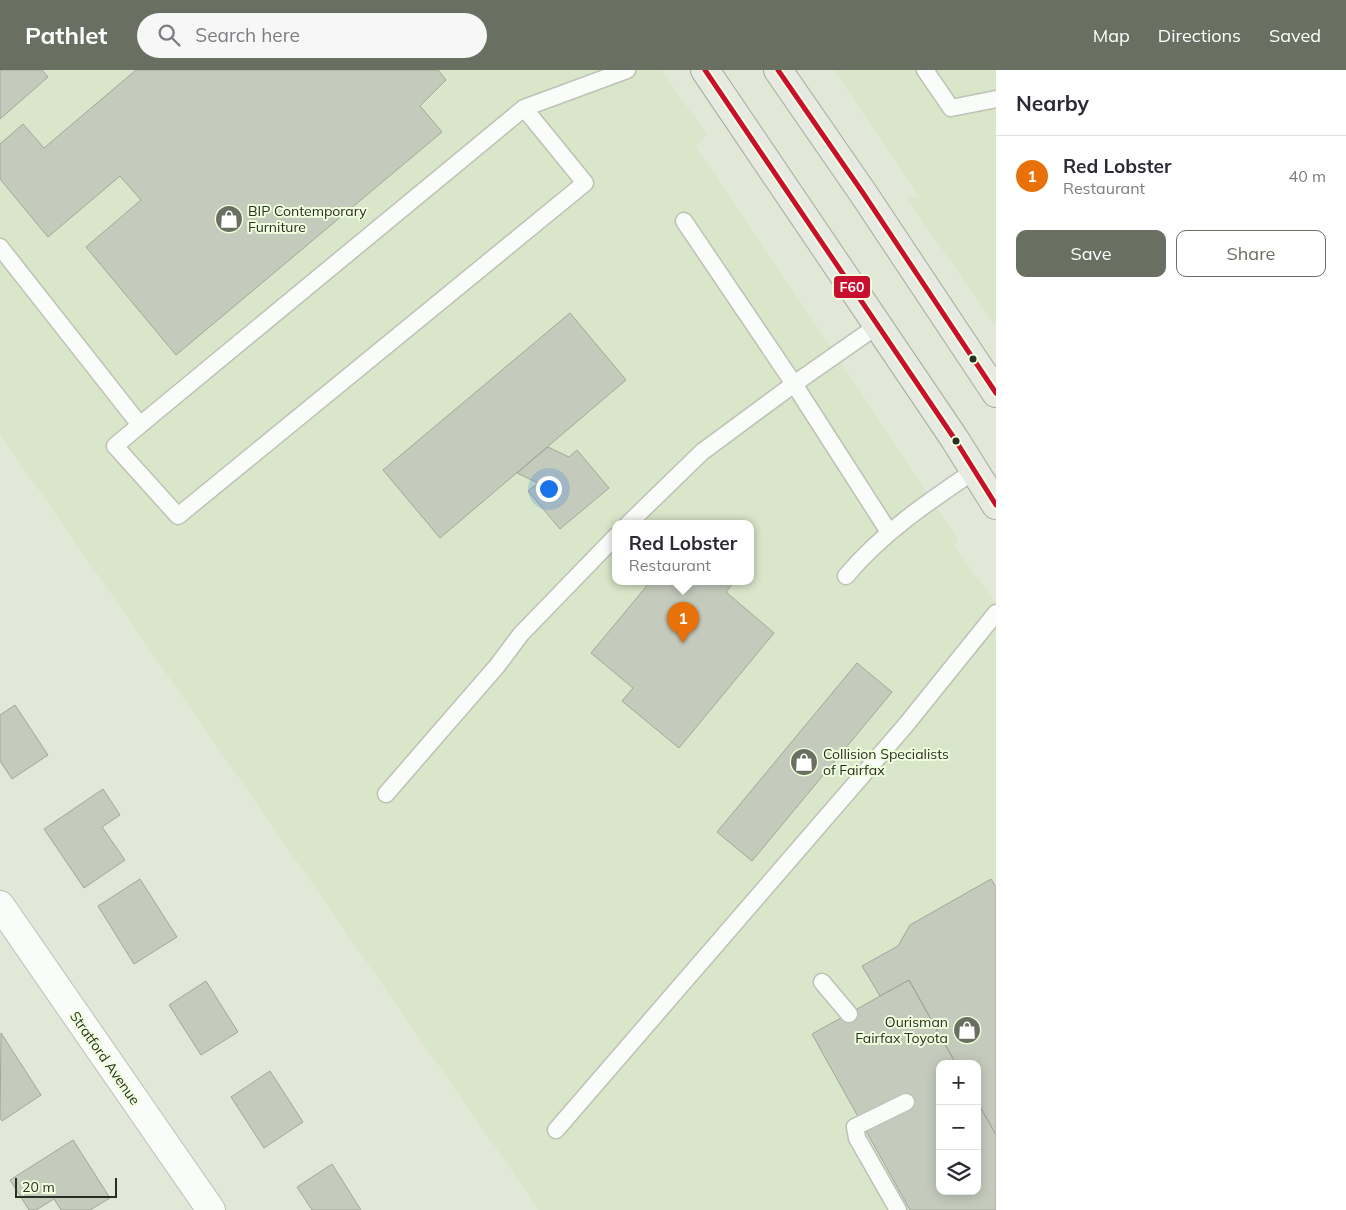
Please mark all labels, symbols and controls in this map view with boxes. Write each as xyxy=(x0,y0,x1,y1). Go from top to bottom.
search box xyxy=(137,13,487,58)
text: Pathlet xyxy=(25,20,107,50)
icon: search xyxy=(155,21,183,49)
text: Search here xyxy=(195,23,300,47)
text: Map xyxy=(1093,24,1130,47)
text: Directions xyxy=(1158,24,1241,47)
text: Saved xyxy=(1269,24,1321,47)
text: Nearby xyxy=(1016,90,1089,116)
text: Red Lobster xyxy=(1063,154,1171,178)
text: 1 xyxy=(1027,166,1037,186)
text: 40 m xyxy=(1289,166,1326,186)
text: Restaurant xyxy=(1063,178,1145,198)
place label: BIP Contemporary Furniture xyxy=(248,202,367,236)
shop icon: BIP Contemporary Furniture xyxy=(214,204,244,234)
button: Save xyxy=(1016,230,1166,277)
button: Share xyxy=(1176,230,1326,277)
line badge: F60 xyxy=(833,275,871,299)
text: F60 xyxy=(840,278,864,296)
unlabelled marker xyxy=(968,354,978,364)
unlabelled marker xyxy=(951,436,961,446)
your location xyxy=(536,476,562,502)
popup xyxy=(612,520,754,585)
text: Red Lobster xyxy=(629,531,737,555)
text: Restaurant xyxy=(629,555,711,575)
pin: 1 xyxy=(667,602,699,643)
place label: Collision Specialists of Fairfax xyxy=(823,745,949,779)
shop icon: Collision Specialists of Fairfax xyxy=(789,747,819,777)
street label: Stratford Avenue xyxy=(66,1008,144,1108)
place label: Ourisman Fairfax Toyota xyxy=(855,1013,948,1047)
shop icon: Ourisman Fairfax Toyota xyxy=(952,1015,982,1045)
map controls xyxy=(936,1060,981,1195)
button: + xyxy=(936,1060,981,1105)
button: − xyxy=(936,1105,981,1150)
button: layers xyxy=(936,1150,981,1195)
scale bar xyxy=(15,1175,118,1198)
text: 20 m xyxy=(22,1178,55,1196)

